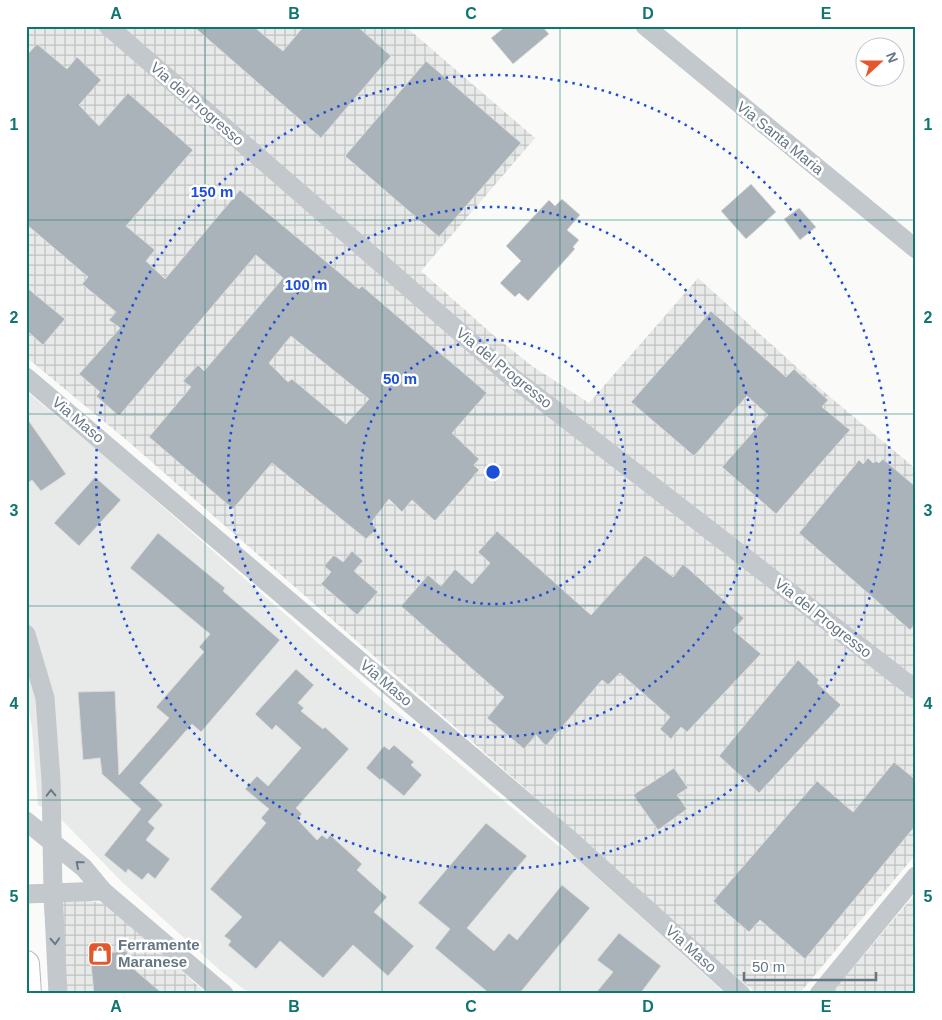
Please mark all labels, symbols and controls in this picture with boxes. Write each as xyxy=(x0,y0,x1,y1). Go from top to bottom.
text: A xyxy=(110,5,122,22)
text: B xyxy=(288,5,300,22)
text: C xyxy=(465,5,477,22)
text: D xyxy=(642,5,654,22)
text: E xyxy=(821,5,832,22)
north arrow xyxy=(854,38,904,88)
text: N xyxy=(883,50,901,65)
street label: Via del Progresso xyxy=(147,58,247,149)
street label: Via Santa Maria xyxy=(734,98,828,178)
text: 1 xyxy=(10,116,19,133)
text: 1 xyxy=(924,116,933,133)
text: 150 m xyxy=(191,183,233,200)
text: 100 m xyxy=(285,276,327,293)
text: 2 xyxy=(10,309,19,326)
text: 2 xyxy=(924,309,933,326)
street label: Via del Progresso xyxy=(453,324,556,411)
text: 50 m xyxy=(383,370,417,387)
street label: Via Maso xyxy=(49,393,108,446)
centre of rings xyxy=(484,463,502,481)
text: 3 xyxy=(10,502,19,519)
text: 3 xyxy=(924,502,933,519)
street label: Via del Progresso xyxy=(772,575,875,661)
street label: Via Maso xyxy=(357,656,416,709)
text: 4 xyxy=(10,695,19,712)
text: 4 xyxy=(924,695,933,712)
one-way arrow xyxy=(46,789,56,796)
one-way arrow xyxy=(76,861,85,870)
text: 5 xyxy=(10,888,19,905)
text: 5 xyxy=(924,888,933,905)
street label: Via Maso xyxy=(663,921,720,976)
place label: Ferramente Maranese xyxy=(118,936,200,970)
one-way arrow xyxy=(50,937,61,945)
shop icon: Ferramente Maranese xyxy=(87,941,113,967)
scale bar xyxy=(744,950,877,982)
text: 50 m xyxy=(752,958,785,975)
text: A xyxy=(110,998,122,1015)
text: B xyxy=(288,998,300,1015)
text: C xyxy=(465,998,477,1015)
text: D xyxy=(642,998,654,1015)
text: E xyxy=(821,998,832,1015)

